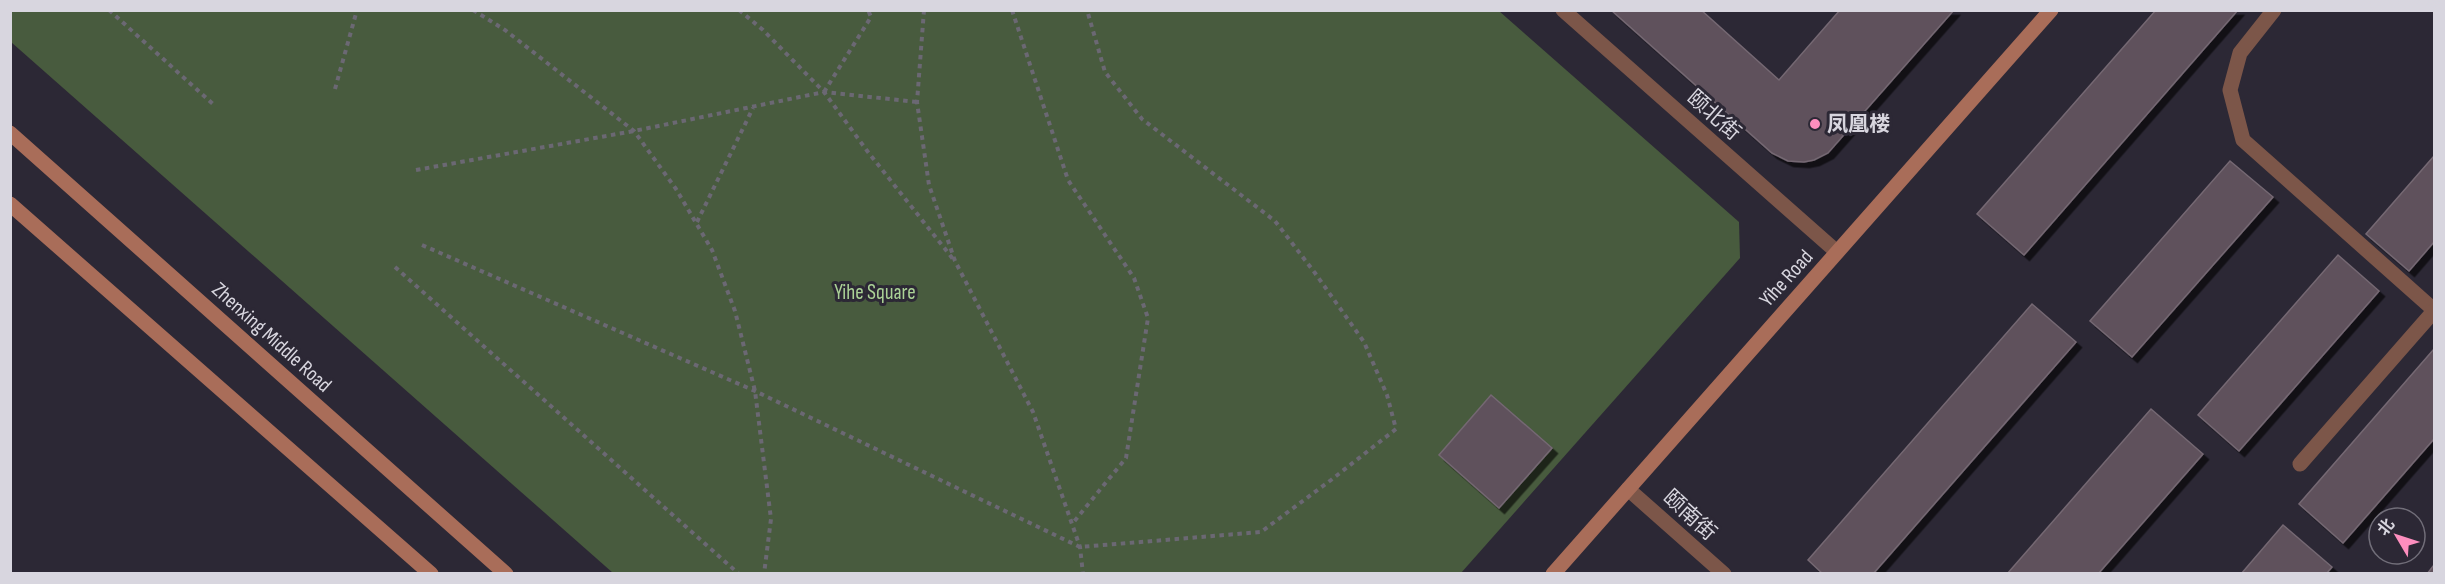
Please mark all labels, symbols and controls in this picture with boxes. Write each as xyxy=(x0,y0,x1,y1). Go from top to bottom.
street label: 颐北街 xyxy=(1682,85,1746,145)
place label: 凤凰楼 xyxy=(1827,112,1890,137)
marker: 凤凰楼 xyxy=(1808,117,1822,131)
street label: Yihe Road xyxy=(1754,245,1818,312)
street label: Zhenxing Middle Road xyxy=(207,277,337,398)
park label: Yihe Square xyxy=(834,280,916,305)
street label: 颐南街 xyxy=(1658,485,1721,546)
north arrow xyxy=(2367,506,2427,566)
text: 北 xyxy=(2374,515,2399,540)

